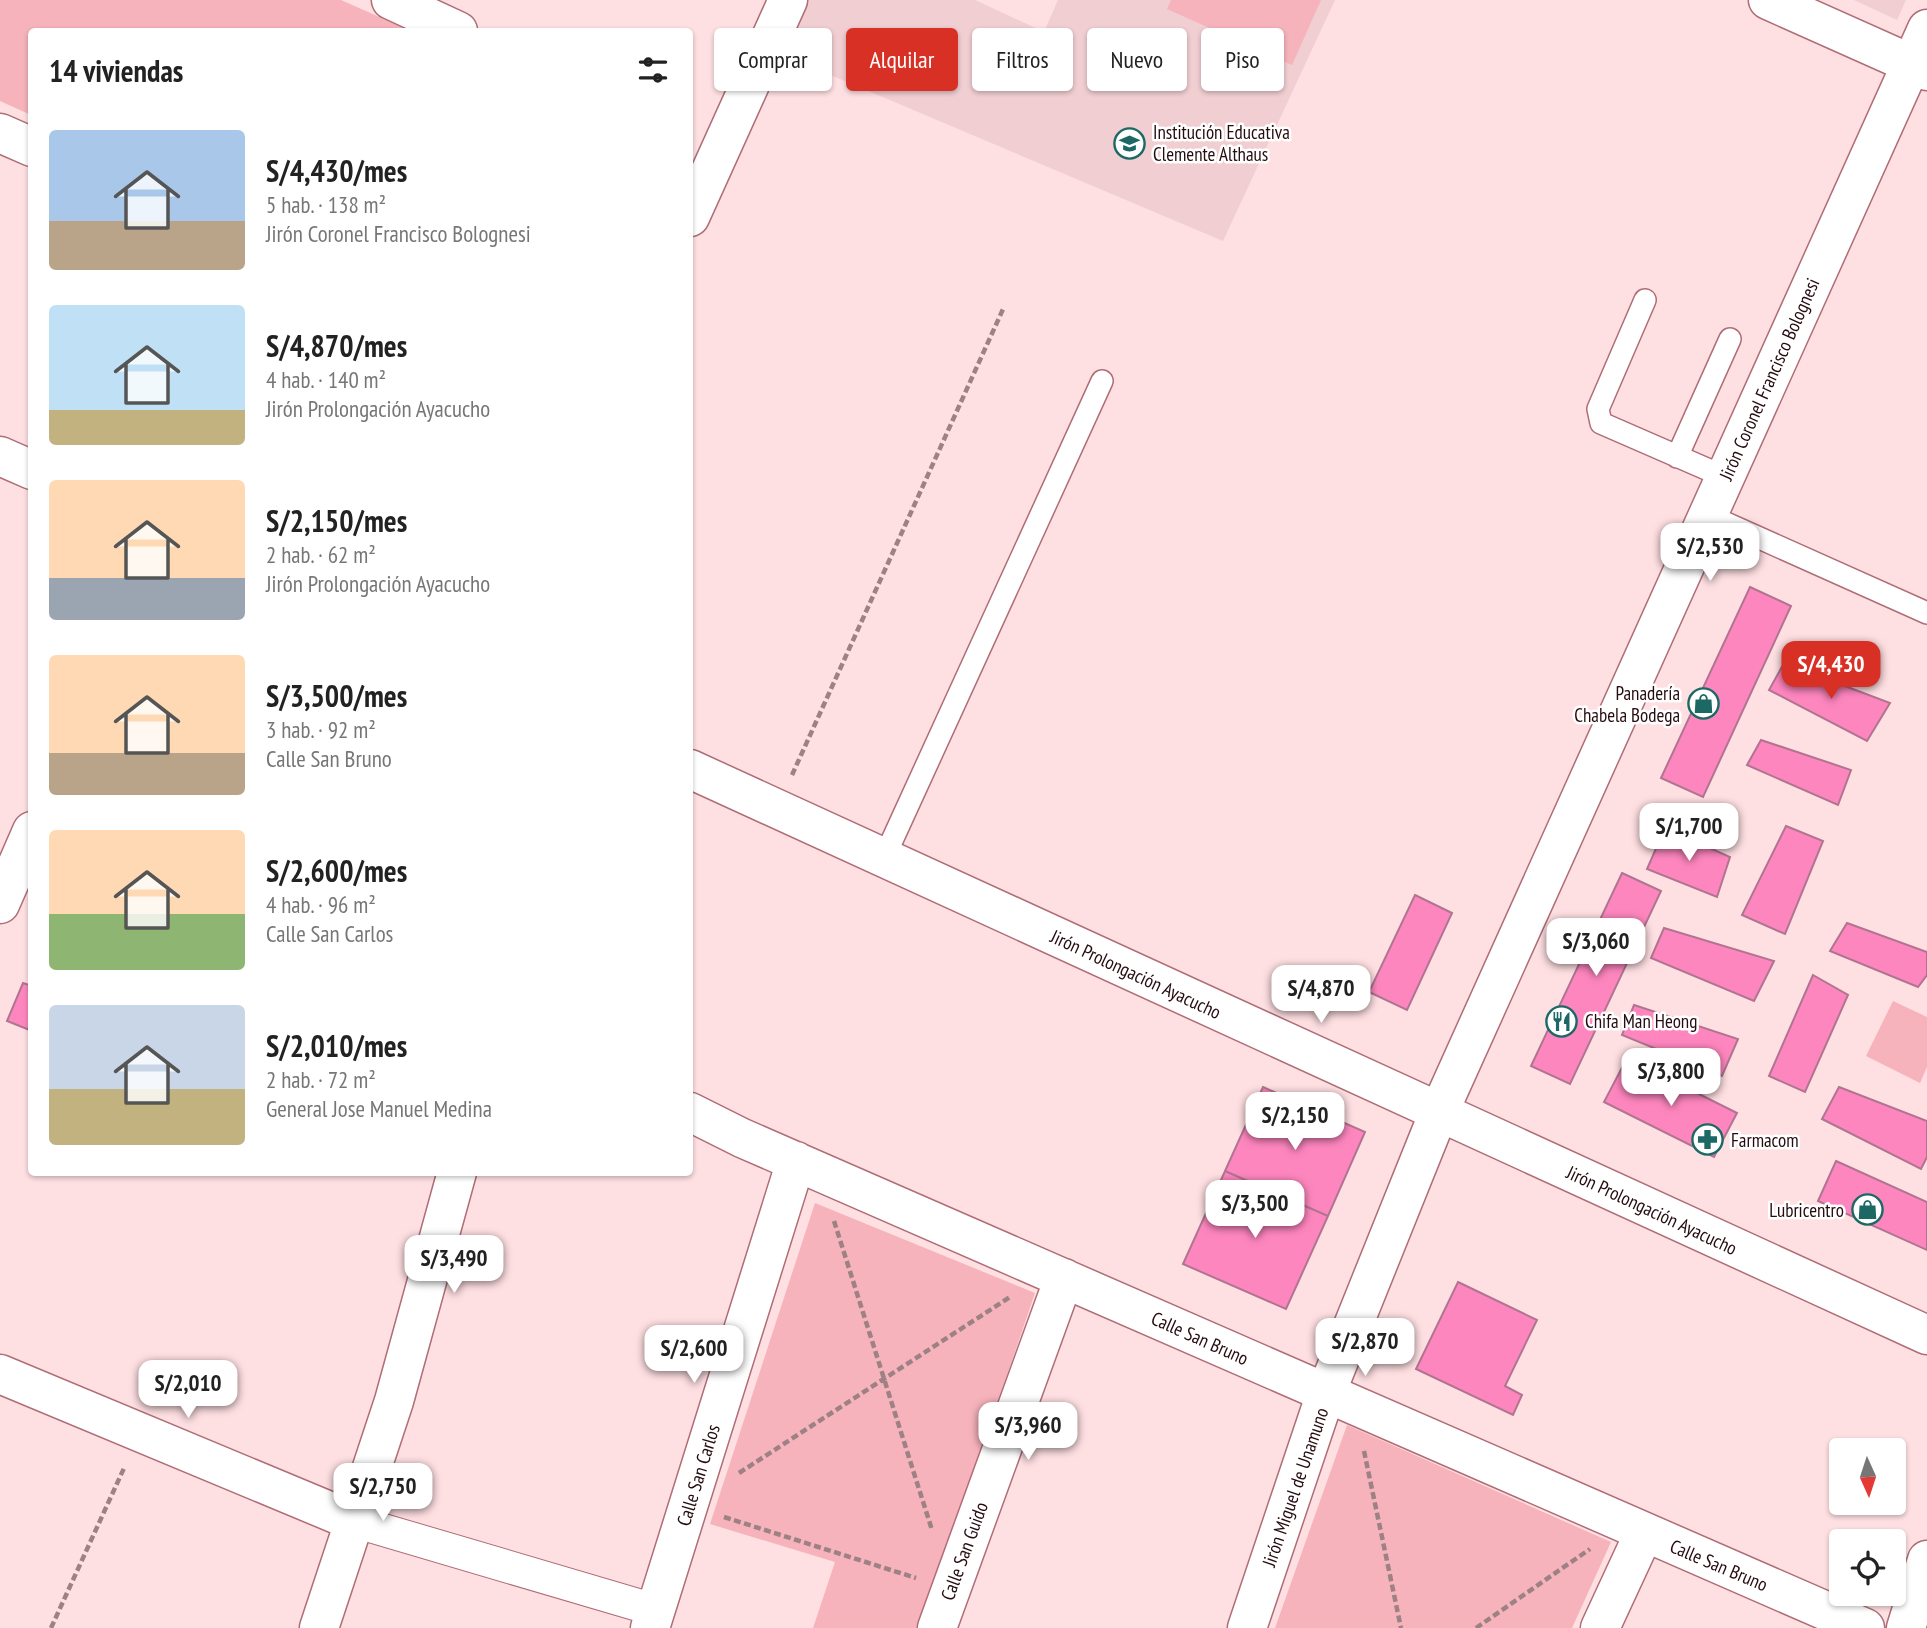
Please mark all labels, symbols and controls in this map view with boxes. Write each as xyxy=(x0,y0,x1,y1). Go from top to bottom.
chip: Comprar xyxy=(714,28,832,91)
chip: Alquilar xyxy=(846,28,958,91)
chip: Filtros xyxy=(972,28,1073,91)
chip: Nuevo xyxy=(1087,28,1187,91)
chip: Piso xyxy=(1201,28,1284,91)
text: 14 viviendas xyxy=(49,51,183,90)
icon: filters xyxy=(634,51,672,89)
place label: Institución Educativa Clemente Althaus xyxy=(1153,120,1290,166)
school or university icon: Institución Educativa Clemente Althaus xyxy=(1113,126,1147,160)
text: S/4,430/mes xyxy=(266,151,407,190)
icon: home xyxy=(105,158,189,242)
text: 5 hab. · 138 m² xyxy=(266,190,386,219)
text: Jirón Coronel Francisco Bolognesi xyxy=(266,219,531,248)
street label: Jirón Coronel Francisco Bolognesi xyxy=(1713,274,1824,485)
text: S/4,870/mes xyxy=(266,326,407,365)
icon: home xyxy=(105,333,189,417)
text: 4 hab. · 140 m² xyxy=(266,365,386,394)
text: Jirón Prolongación Ayacucho xyxy=(266,394,490,423)
text: S/2,150/mes xyxy=(266,501,407,540)
icon: home xyxy=(105,508,189,592)
pin: S/2,530 xyxy=(1645,524,1775,583)
text: S/2,530 xyxy=(1676,531,1744,560)
text: 2 hab. · 62 m² xyxy=(266,540,376,569)
text: Jirón Prolongación Ayacucho xyxy=(266,569,490,598)
pin: S/4,430 xyxy=(1766,642,1896,701)
text: S/4,430 xyxy=(1797,649,1865,678)
text: S/3,500/mes xyxy=(266,676,407,715)
place label: Panadería Chabela Bodega xyxy=(1574,681,1680,727)
icon: home xyxy=(105,683,189,767)
shop icon: Panadería Chabela Bodega xyxy=(1686,687,1720,721)
text: 3 hab. · 92 m² xyxy=(266,715,376,744)
text: Calle San Bruno xyxy=(266,744,392,773)
pin: S/1,700 xyxy=(1624,804,1754,863)
text: S/1,700 xyxy=(1655,811,1723,840)
text: S/2,600/mes xyxy=(266,851,407,890)
icon: home xyxy=(105,858,189,942)
text: 4 hab. · 96 m² xyxy=(266,890,376,919)
pin: S/3,060 xyxy=(1531,918,1661,978)
text: Calle San Carlos xyxy=(266,919,393,948)
street label: Jirón Prolongación Ayacucho xyxy=(1046,924,1225,1024)
text: S/3,060 xyxy=(1562,926,1630,955)
pin: S/4,870 xyxy=(1256,965,1386,1025)
text: S/4,870 xyxy=(1287,973,1355,1002)
restaurant icon: Chifa Man Heong xyxy=(1545,1004,1579,1038)
place label: Chifa Man Heong xyxy=(1585,1009,1697,1033)
text: S/2,010/mes xyxy=(266,1026,407,1065)
icon: home xyxy=(105,1033,189,1117)
pin: S/3,800 xyxy=(1606,1048,1736,1108)
text: S/3,800 xyxy=(1637,1056,1705,1085)
text: 2 hab. · 72 m² xyxy=(266,1065,376,1094)
pin: S/2,150 xyxy=(1230,1092,1360,1152)
text: General Jose Manuel Medina xyxy=(266,1094,492,1123)
text: S/2,150 xyxy=(1261,1100,1329,1129)
pharmacy icon: Farmacom xyxy=(1691,1123,1725,1157)
place label: Farmacom xyxy=(1731,1128,1799,1152)
street label: Jirón Prolongación Ayacucho xyxy=(1562,1160,1741,1260)
pin: S/3,500 xyxy=(1190,1180,1320,1240)
text: S/3,500 xyxy=(1221,1188,1289,1217)
shop icon: Lubricentro xyxy=(1850,1193,1884,1227)
place label: Lubricentro xyxy=(1769,1198,1844,1222)
pin: S/3,490 xyxy=(389,1236,519,1295)
text: S/3,490 xyxy=(420,1243,488,1272)
street label: Calle San Bruno xyxy=(1148,1306,1252,1370)
pin: S/2,870 xyxy=(1300,1318,1430,1378)
pin: S/2,600 xyxy=(629,1326,759,1385)
text: S/2,870 xyxy=(1331,1326,1399,1355)
text: S/2,600 xyxy=(660,1333,728,1362)
pin: S/2,010 xyxy=(123,1360,253,1420)
text: S/2,010 xyxy=(154,1368,222,1397)
pin: S/3,960 xyxy=(963,1402,1093,1462)
street label: Jirón Miguel de Unamuno xyxy=(1256,1404,1333,1571)
text: S/3,960 xyxy=(994,1410,1062,1439)
street label: Calle San Carlos xyxy=(671,1421,725,1529)
north arrow xyxy=(1829,1438,1906,1516)
map controls xyxy=(1829,1438,1906,1606)
pin: S/2,750 xyxy=(318,1464,448,1523)
text: S/2,750 xyxy=(349,1471,417,1500)
street label: Calle San Guido xyxy=(935,1498,993,1604)
button: locate xyxy=(1829,1529,1906,1606)
street label: Calle San Bruno xyxy=(1667,1534,1771,1596)

